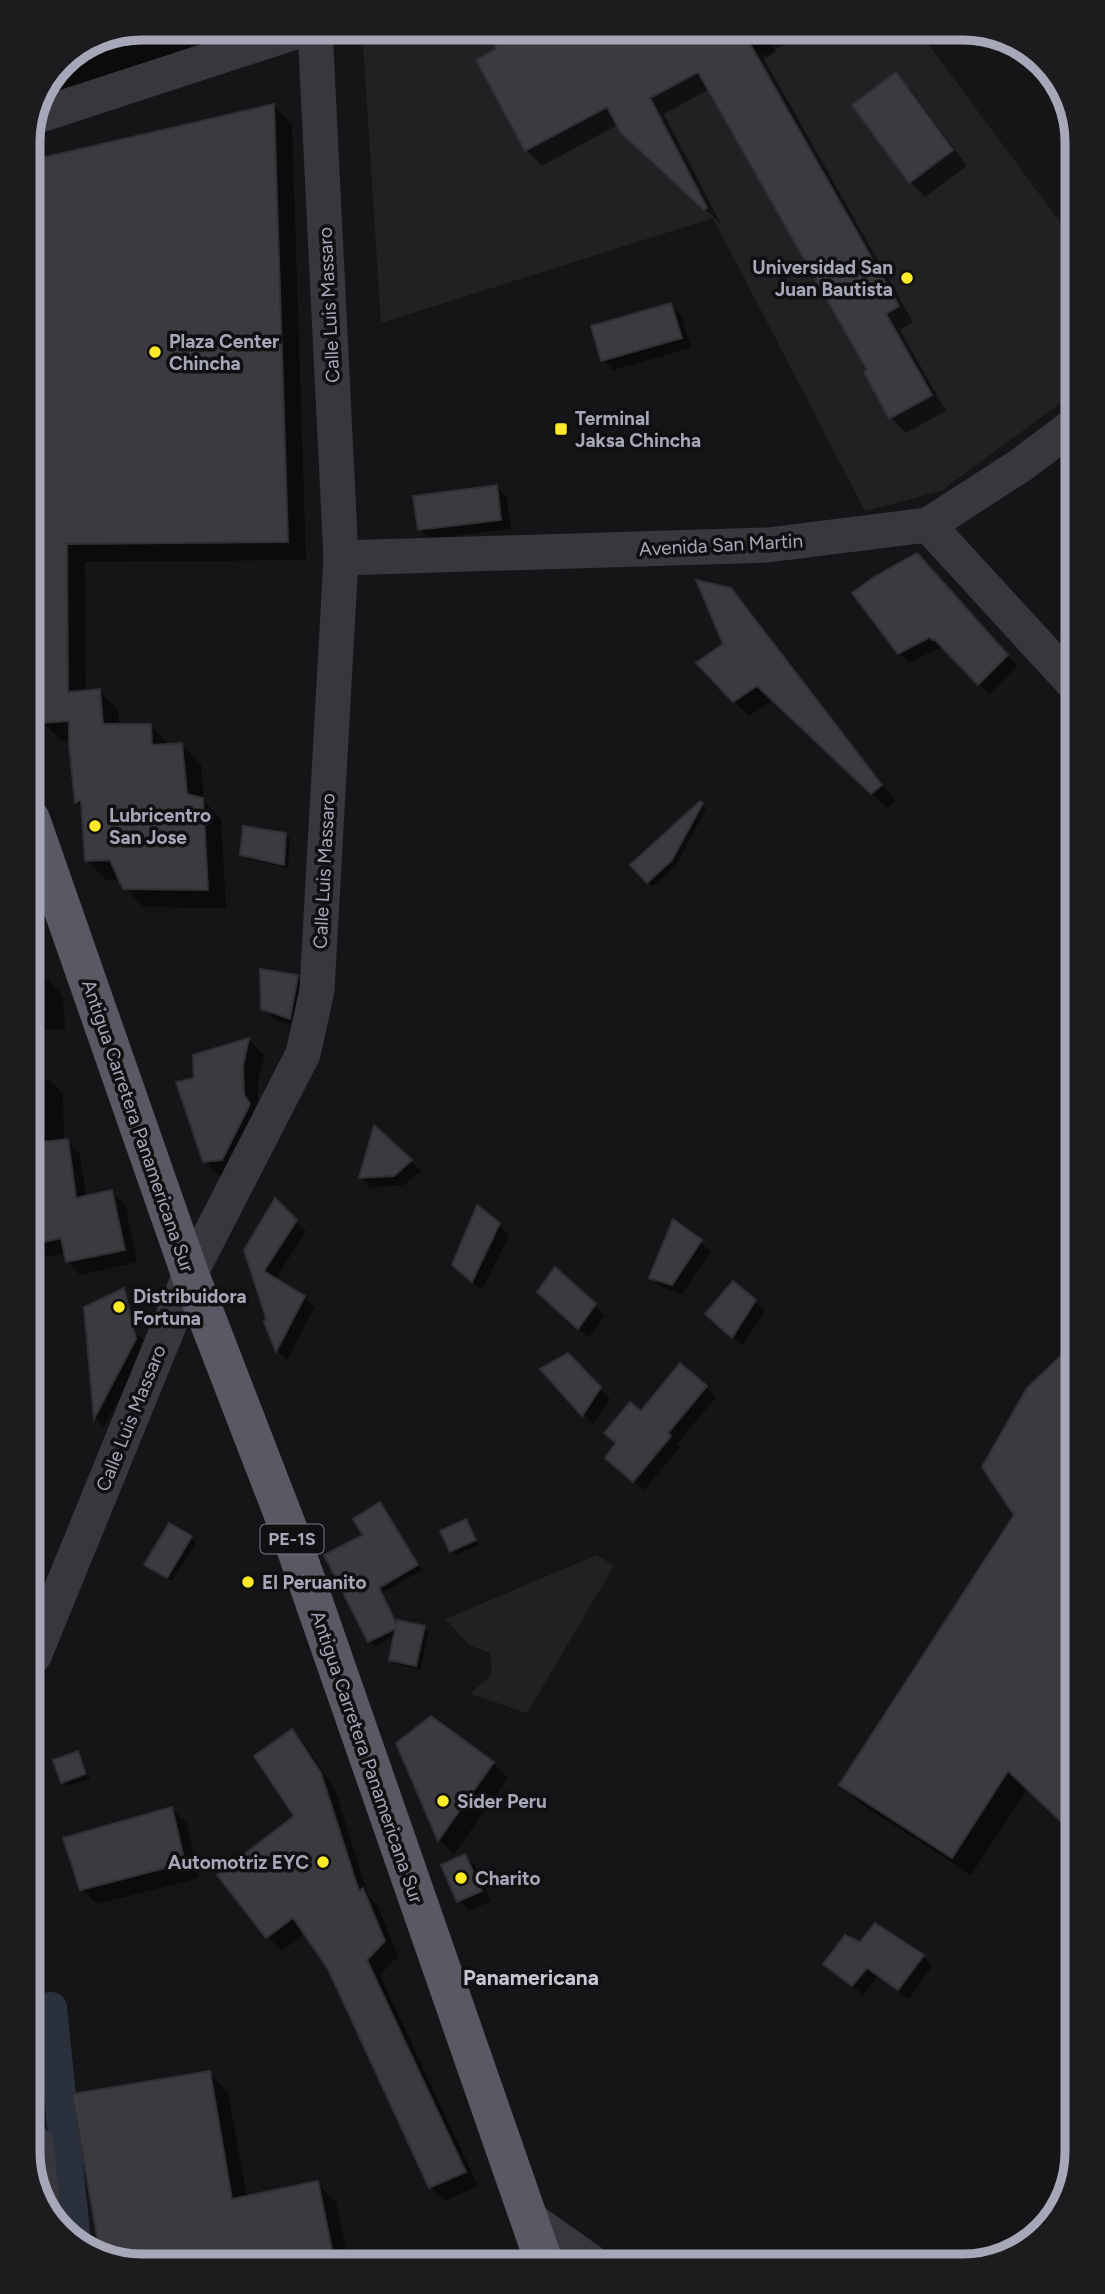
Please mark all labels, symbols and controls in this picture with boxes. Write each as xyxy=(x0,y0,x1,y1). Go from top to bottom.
street label: Calle Luis Massaro xyxy=(313,227,345,383)
place label: Universidad San Juan Bautista xyxy=(752,256,893,301)
marker: Universidad San Juan Bautista xyxy=(899,270,915,286)
place label: Plaza Center Chincha xyxy=(169,330,279,375)
marker: Plaza Center Chincha xyxy=(147,344,163,360)
place label: Terminal Jaksa Chincha xyxy=(575,407,701,452)
marker: Terminal Jaksa Chincha xyxy=(553,421,569,437)
street label: Avenida San Martin xyxy=(638,529,804,561)
street label: Calle Luis Massaro xyxy=(308,793,340,949)
place label: Lubricentro San Jose xyxy=(109,804,211,849)
marker: Lubricentro San Jose xyxy=(87,818,103,834)
street label: Antigua Carretera Panamericana Sur xyxy=(77,977,199,1276)
place label: Distribuidora Fortuna xyxy=(133,1285,247,1330)
marker: Distribuidora Fortuna xyxy=(111,1299,127,1315)
street label: Calle Luis Massaro xyxy=(91,1341,171,1495)
road number: PE-1S xyxy=(260,1524,324,1554)
place label: El Peruanito xyxy=(262,1571,367,1594)
marker: El Peruanito xyxy=(240,1574,256,1590)
street label: Antigua Carretera Panamericana Sur xyxy=(306,1608,428,1907)
place label: Sider Peru xyxy=(457,1790,547,1813)
marker: Sider Peru xyxy=(435,1793,451,1809)
place label: Automotriz EYC xyxy=(168,1851,309,1874)
marker: Automotriz EYC xyxy=(315,1854,331,1870)
place label: Charito xyxy=(475,1867,540,1890)
marker: Charito xyxy=(453,1870,469,1886)
district label: Panamericana xyxy=(463,1965,599,1990)

